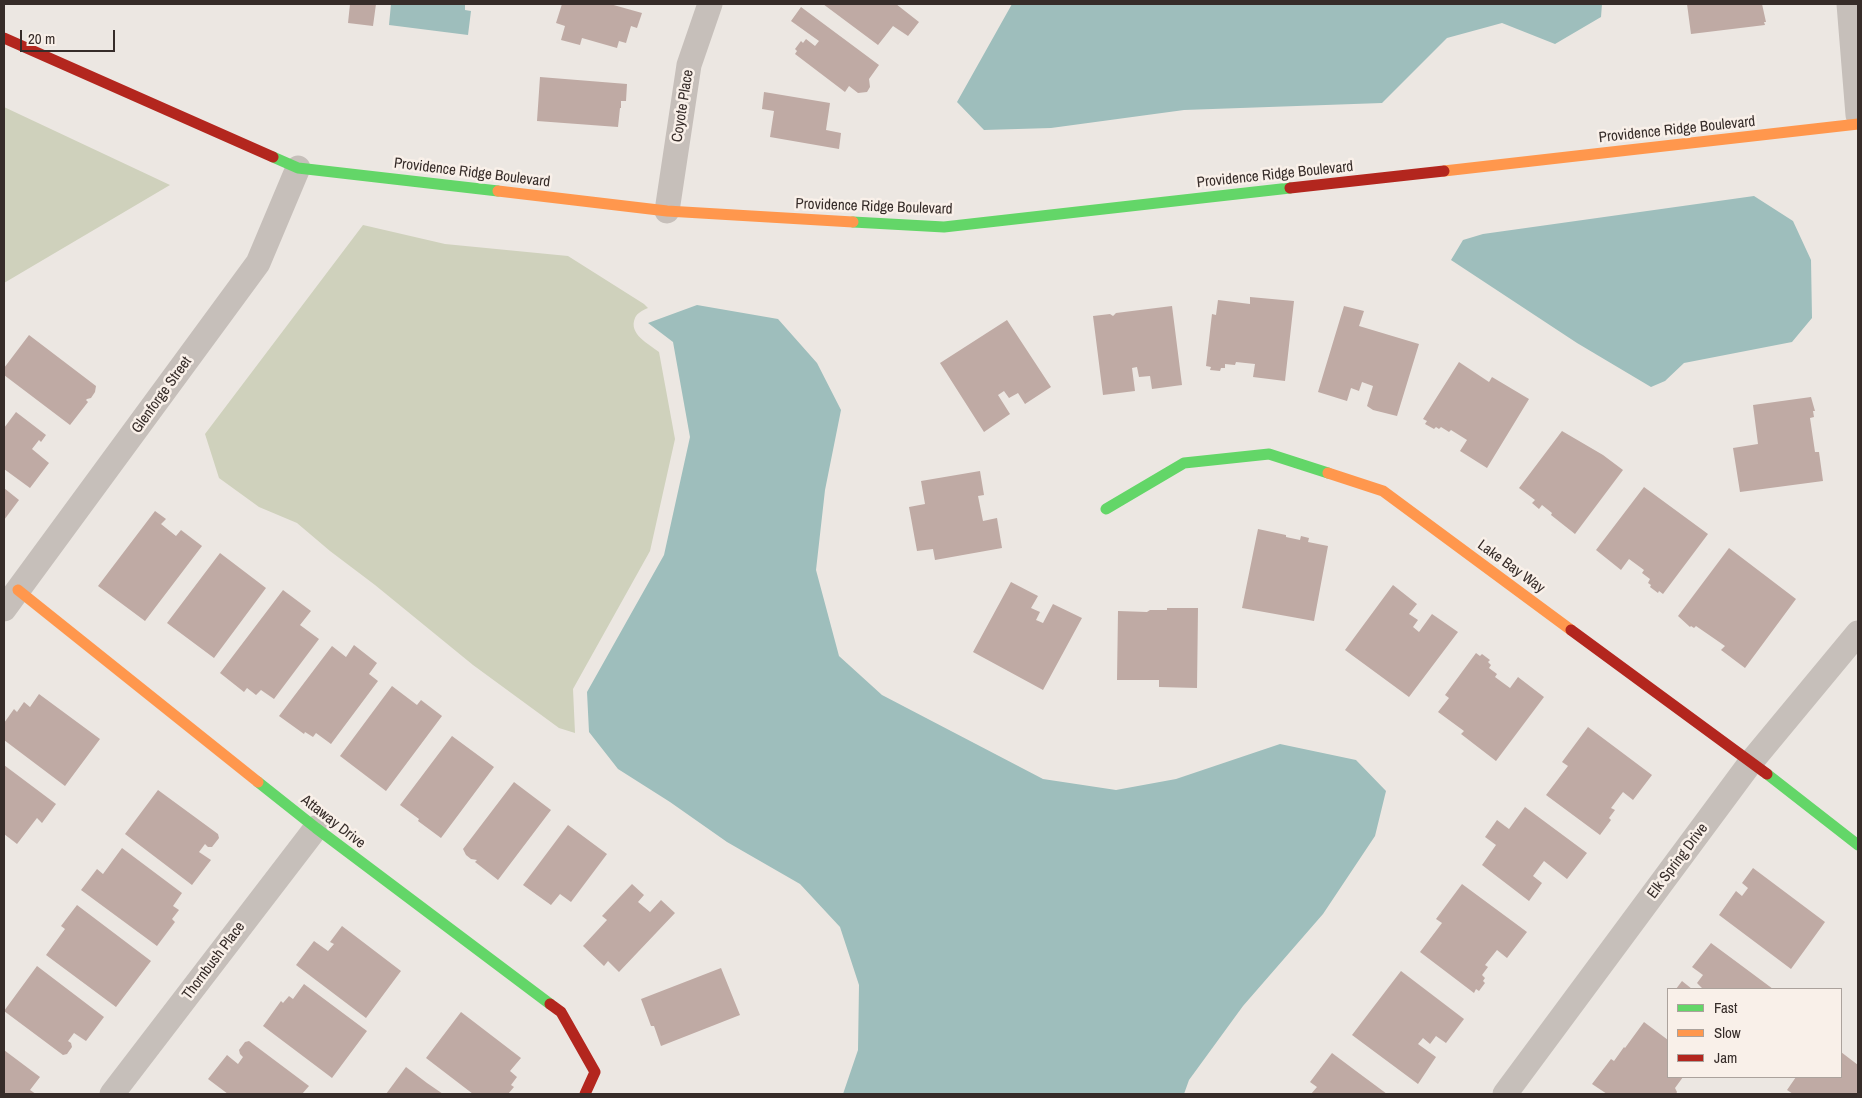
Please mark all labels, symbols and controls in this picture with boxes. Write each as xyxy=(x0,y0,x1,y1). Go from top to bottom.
scale bar xyxy=(22,20,118,52)
text: 20 m xyxy=(28,28,55,49)
street label: Coyote Place xyxy=(668,68,698,144)
street label: Providence Ridge Boulevard xyxy=(1598,113,1756,147)
street label: Providence Ridge Boulevard xyxy=(393,154,551,192)
street label: Providence Ridge Boulevard xyxy=(1196,158,1354,192)
street label: Providence Ridge Boulevard xyxy=(795,195,953,219)
street label: Glenforge Street xyxy=(128,353,196,437)
street label: Lake Bay Way xyxy=(1474,537,1548,597)
street label: Attaway Drive xyxy=(297,791,369,853)
street label: Elk Spring Drive xyxy=(1644,820,1712,902)
street label: Thornbush Place xyxy=(179,918,249,1004)
legend xyxy=(1667,988,1842,1078)
text: Fast xyxy=(1714,997,1737,1018)
text: Slow xyxy=(1714,1022,1741,1043)
text: Jam xyxy=(1714,1047,1737,1068)

